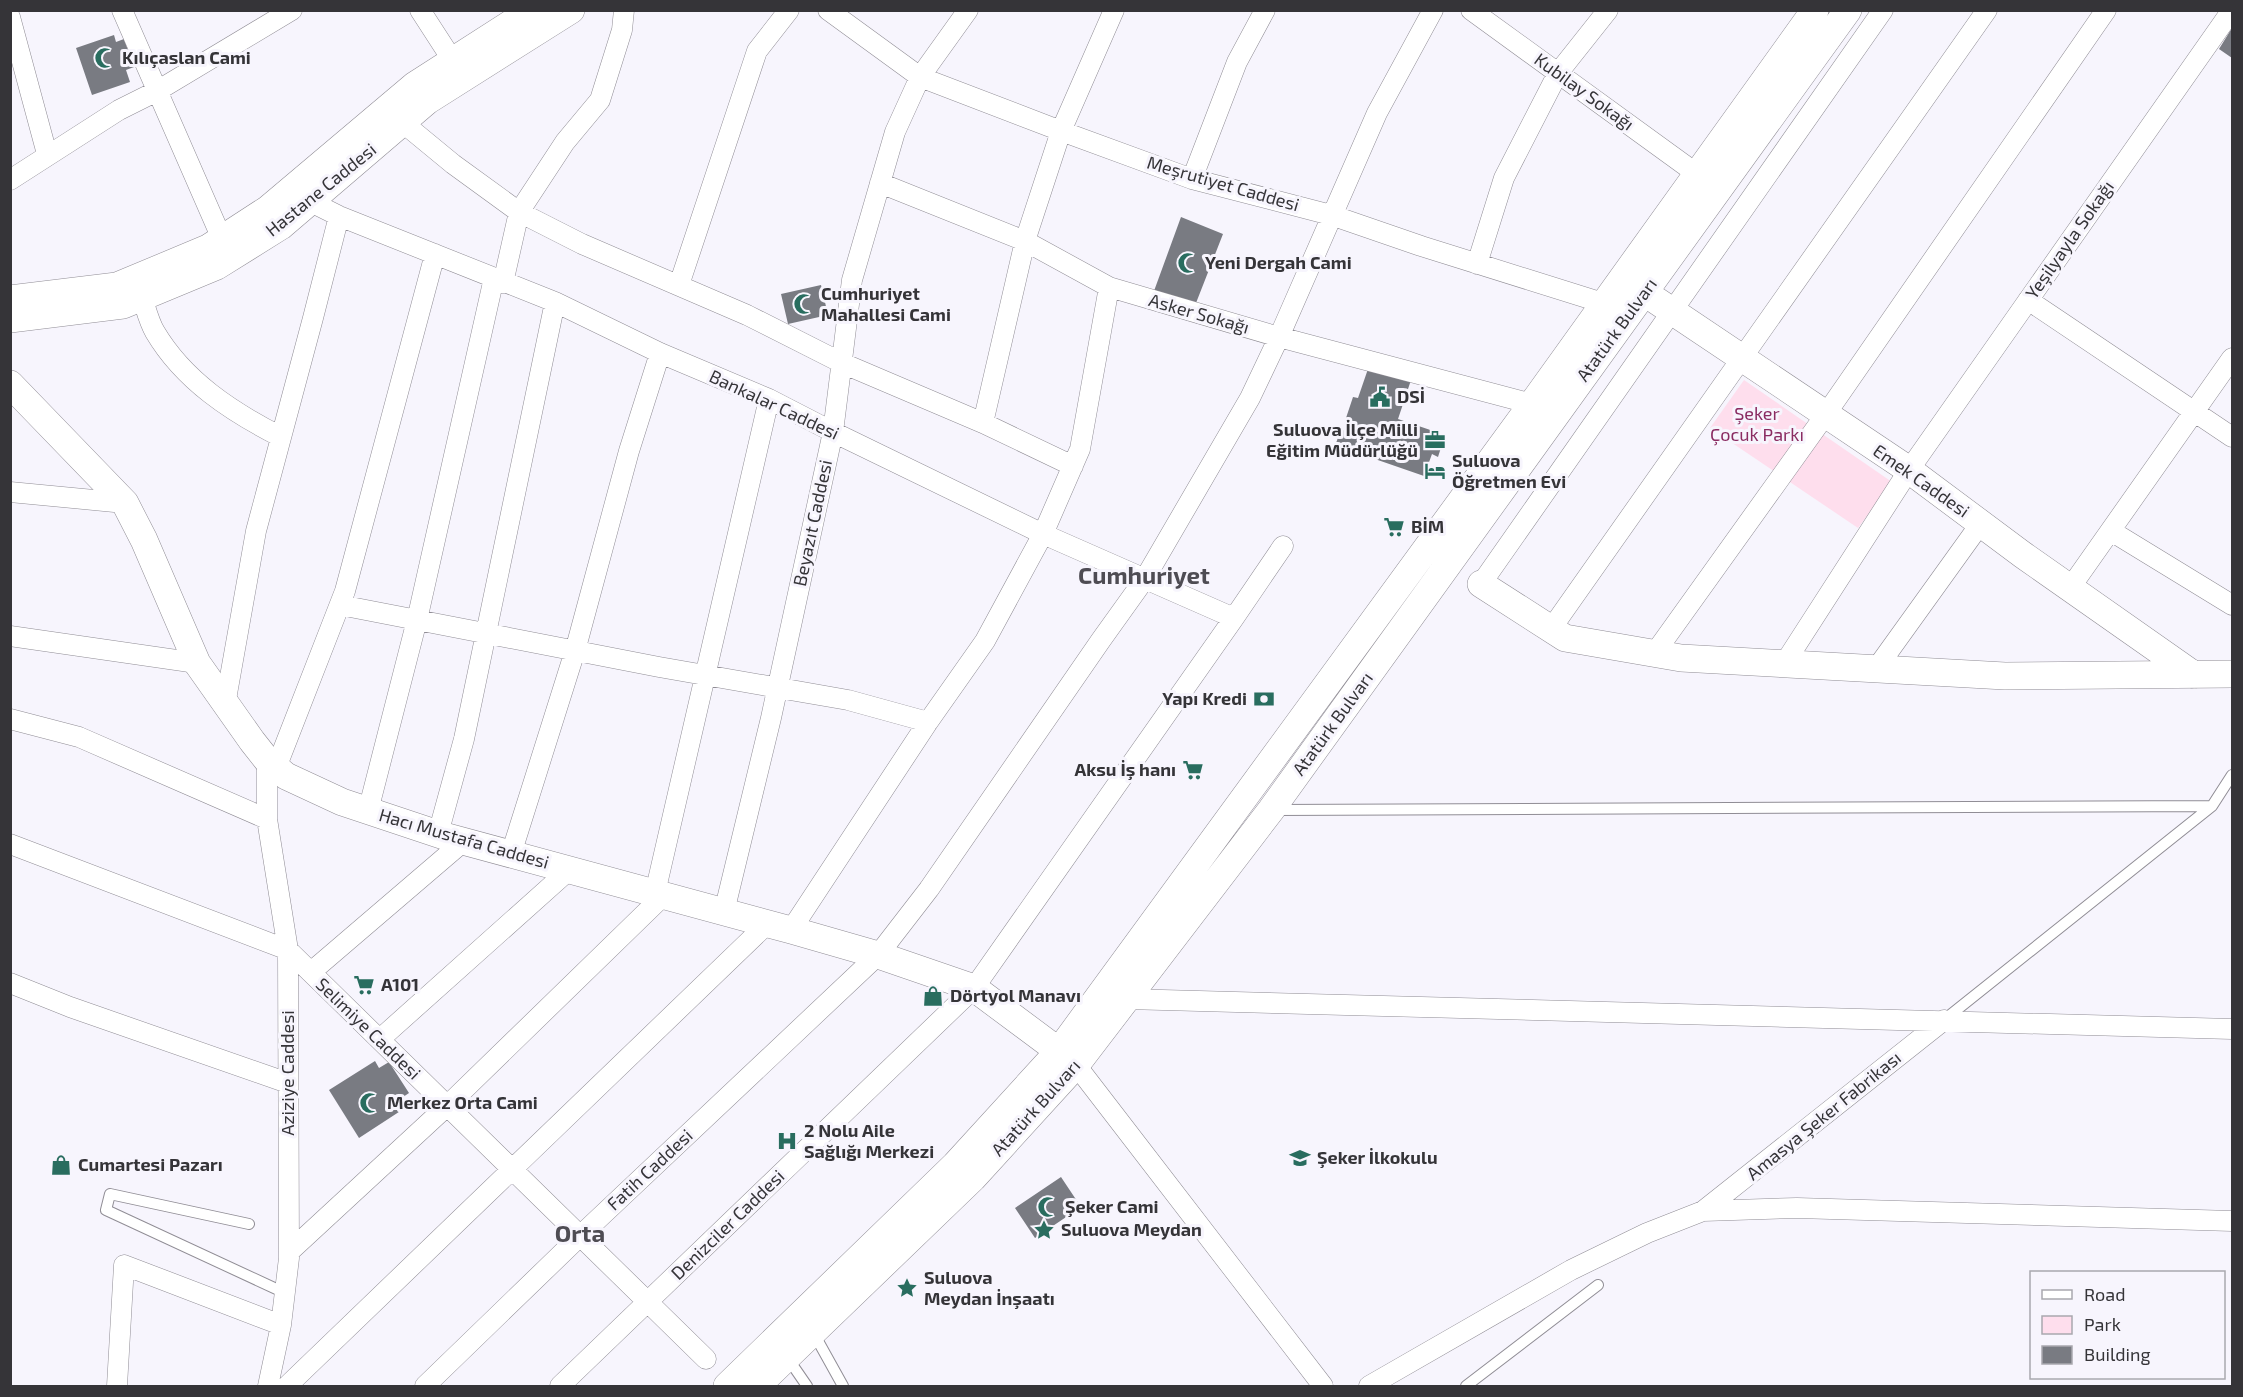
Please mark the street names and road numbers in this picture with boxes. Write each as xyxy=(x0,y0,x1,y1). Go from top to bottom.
street label: Kubilay Sokağı xyxy=(1530,48,1639,135)
street label: Hastane Caddesi xyxy=(261,138,380,241)
street label: Meşrutiyet Caddesi xyxy=(1144,151,1302,216)
street label: Yeşilyayla Sokağı xyxy=(2020,176,2119,303)
street label: Atatürk Bulvarı xyxy=(1571,273,1661,385)
street label: Asker Sokağı xyxy=(1146,288,1252,338)
street label: Bankalar Caddesi xyxy=(706,364,843,444)
street label: Emek Caddesi xyxy=(1869,439,1974,521)
street label: Beyazıt Caddesi xyxy=(788,458,836,588)
street label: Atatürk Bulvarı xyxy=(1287,667,1377,779)
street label: Hacı Mustafa Caddesi xyxy=(377,803,552,873)
street label: Selimiye Caddesi xyxy=(312,973,426,1084)
street label: Aziziye Caddesi xyxy=(276,1010,298,1136)
street label: Amasya Şeker Fabrikası xyxy=(1742,1046,1906,1185)
street label: Atatürk Bulvarı xyxy=(986,1054,1084,1160)
street label: Fatih Caddesi xyxy=(602,1124,697,1214)
street label: Denizciler Caddesi xyxy=(666,1165,788,1284)

